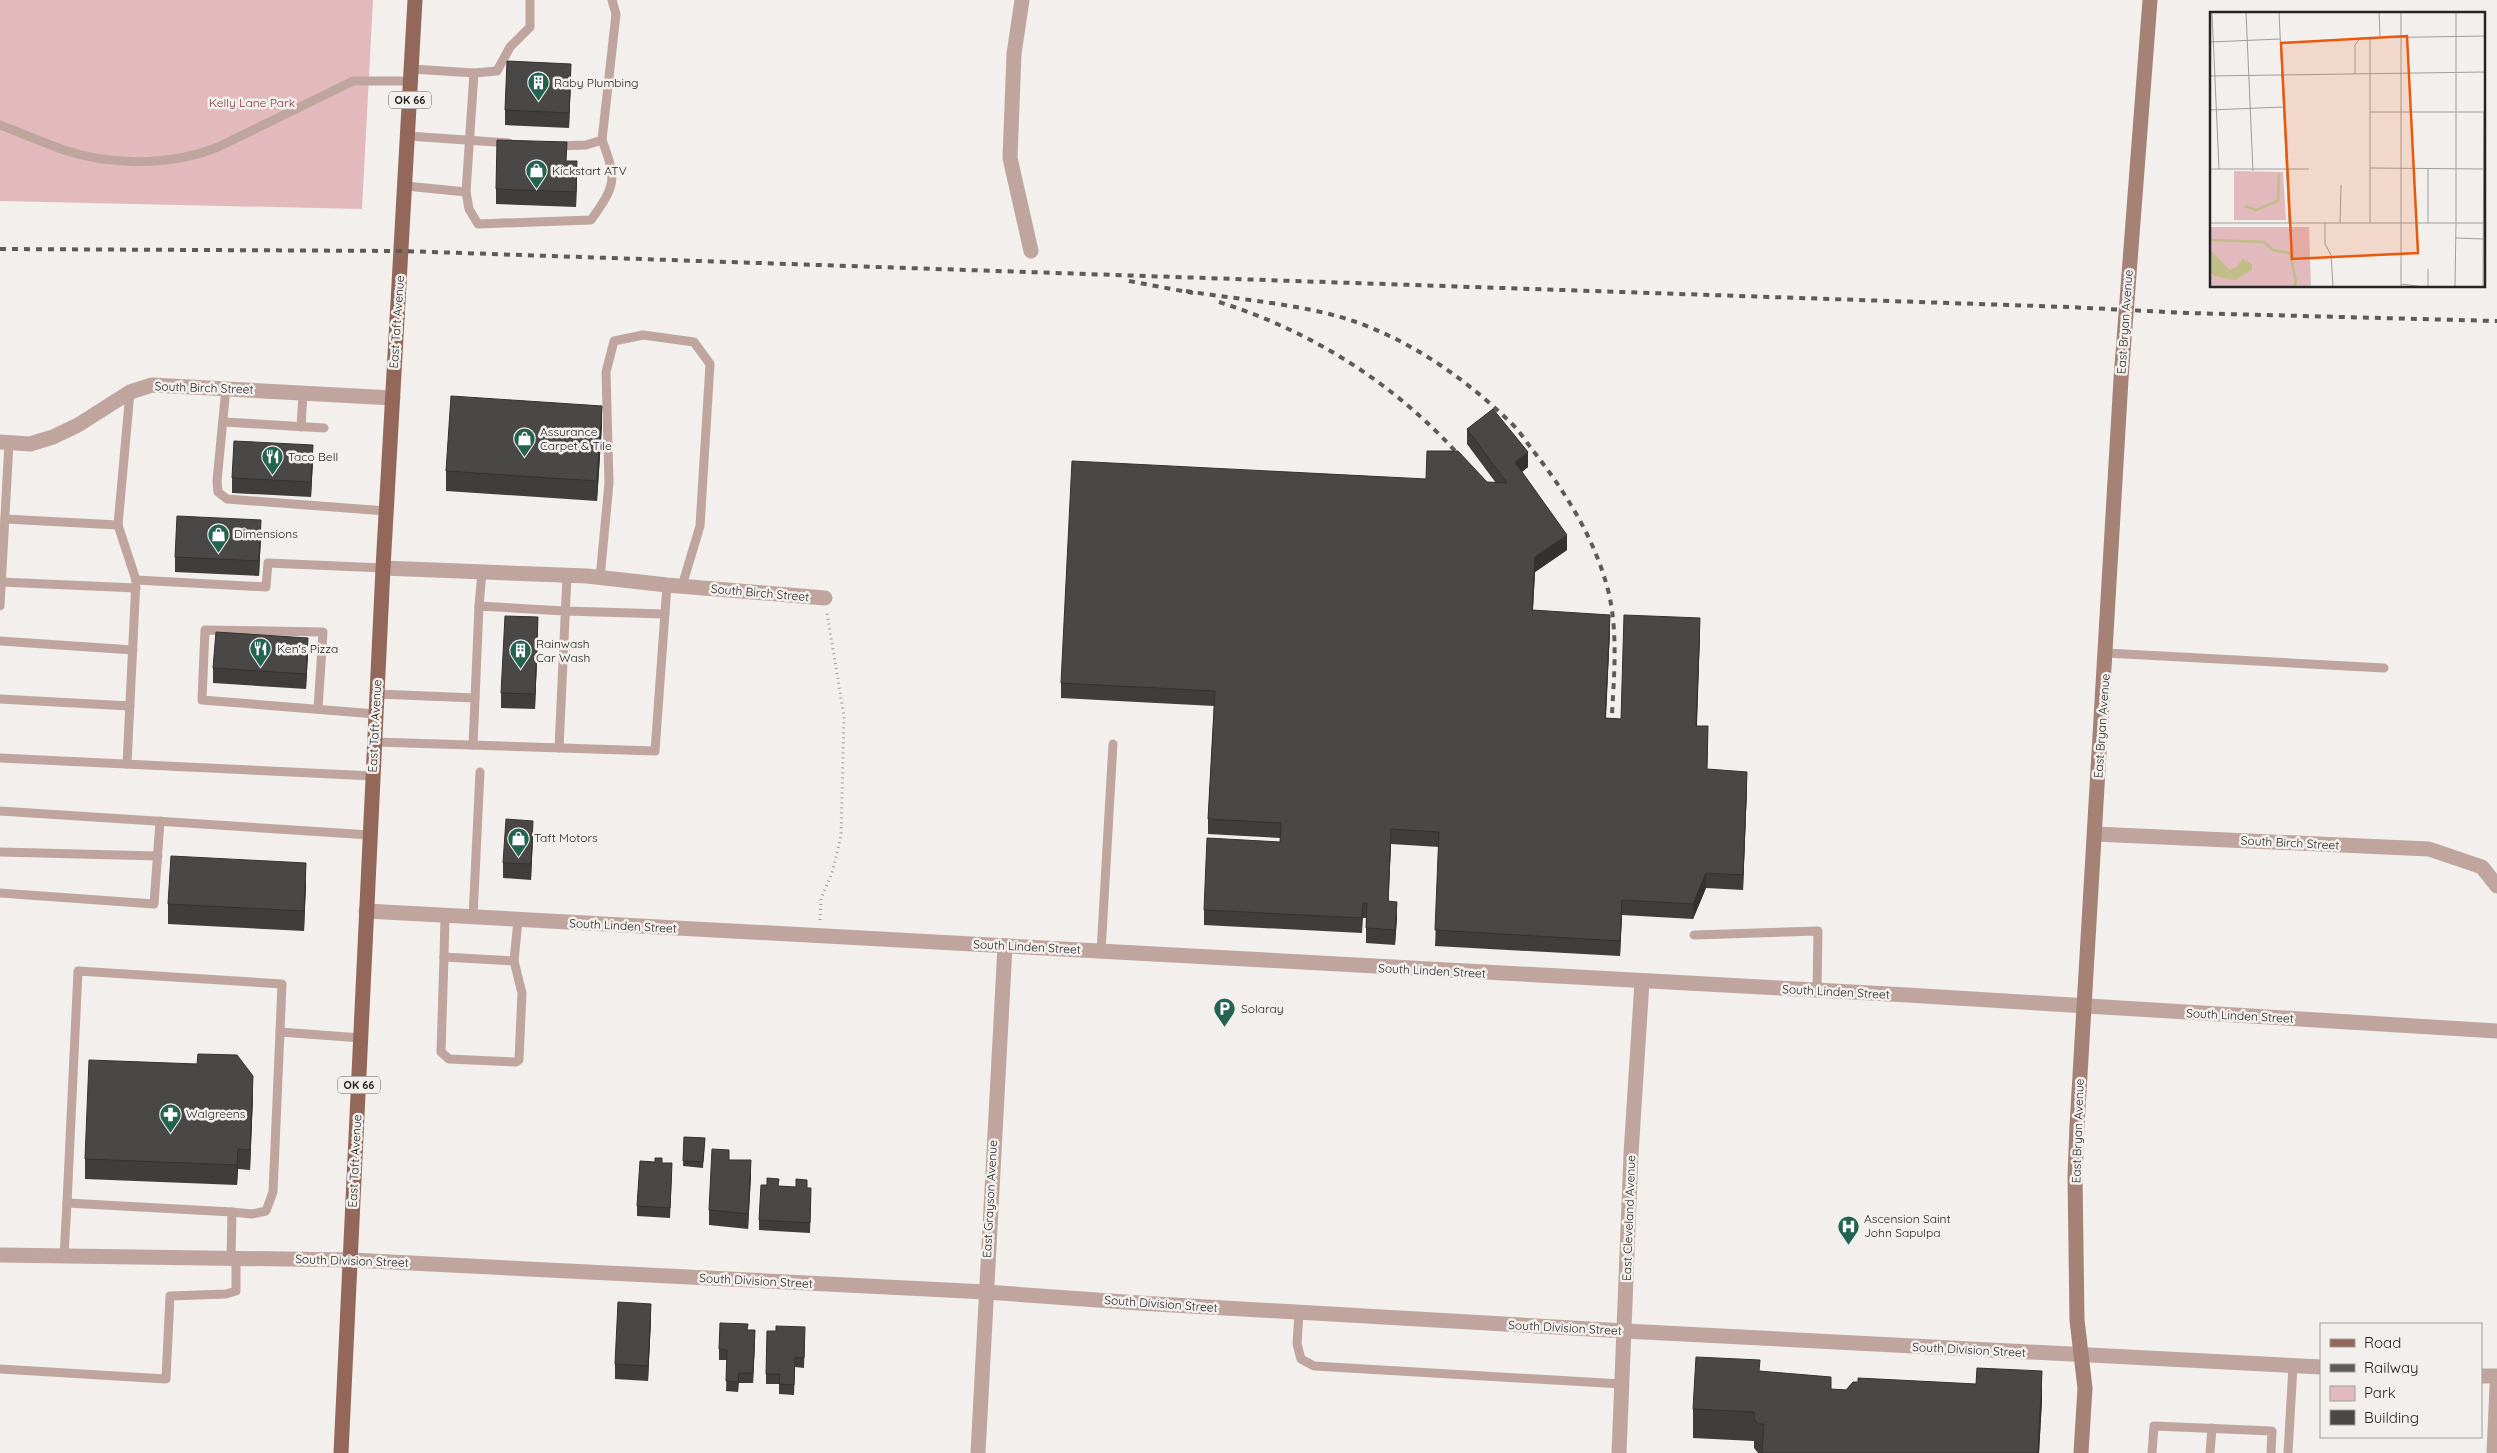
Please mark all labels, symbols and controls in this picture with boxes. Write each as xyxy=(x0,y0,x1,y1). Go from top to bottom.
inset map xyxy=(2210,12,2484,288)
building icon: Raby Plumbing xyxy=(526,71,550,102)
place label: Raby Plumbing xyxy=(554,75,639,90)
road number: OK 66 xyxy=(389,92,431,108)
park label: Kelly Lane Park xyxy=(209,95,295,110)
shop icon: Kickstart ATV xyxy=(524,159,548,190)
place label: Kickstart ATV xyxy=(552,163,627,178)
street label: East Bryan Avenue xyxy=(2113,269,2136,375)
street label: East Taft Avenue xyxy=(386,275,407,369)
street label: South Birch Street xyxy=(154,378,254,397)
place label: Assurance Carpet & Tile xyxy=(540,424,612,453)
shop icon: Assurance Carpet & Tile xyxy=(512,427,536,458)
restaurant icon: Taco Bell xyxy=(260,445,284,476)
place label: Taco Bell xyxy=(288,449,338,464)
shop icon: Dimensions xyxy=(206,522,230,553)
place label: Dimensions xyxy=(234,526,298,541)
street label: South Birch Street xyxy=(710,581,810,604)
place label: Rainwash Car Wash xyxy=(536,636,590,665)
restaurant icon: Ken's Pizza xyxy=(249,637,273,668)
building icon: Rainwash Car Wash xyxy=(508,639,532,670)
place label: Ken's Pizza xyxy=(277,641,338,656)
street label: East Bryan Avenue xyxy=(2090,673,2113,779)
street label: East Taft Avenue xyxy=(365,679,384,773)
shop icon: Taft Motors xyxy=(506,826,530,857)
place label: Taft Motors xyxy=(534,830,598,845)
street label: South Birch Street xyxy=(2240,832,2340,853)
street label: South Linden Street xyxy=(569,915,677,936)
street label: South Linden Street xyxy=(973,936,1081,957)
street label: South Linden Street xyxy=(1378,960,1486,981)
street label: South Linden Street xyxy=(1782,981,1890,1002)
parking icon: Solaray xyxy=(1213,997,1237,1028)
place label: Solaray xyxy=(1241,1001,1284,1016)
street label: South Linden Street xyxy=(2186,1005,2294,1026)
road number: OK 66 xyxy=(338,1076,380,1094)
street label: East Bryan Avenue xyxy=(2068,1078,2087,1184)
pharmacy icon: Walgreens xyxy=(158,1102,182,1133)
place label: Walgreens xyxy=(186,1106,246,1121)
street label: East Taft Avenue xyxy=(345,1114,364,1208)
street label: East Grayson Avenue xyxy=(979,1139,1000,1258)
street label: East Cleveland Avenue xyxy=(1619,1155,1638,1281)
place label: Ascension Saint John Sapulpa xyxy=(1864,1211,1951,1240)
hospital icon: Ascension Saint John Sapulpa xyxy=(1836,1214,1860,1245)
street label: South Division Street xyxy=(295,1251,409,1270)
street label: South Division Street xyxy=(699,1270,813,1291)
street label: South Division Street xyxy=(1104,1292,1218,1315)
street label: South Division Street xyxy=(1508,1317,1622,1338)
legend xyxy=(2320,1323,2482,1438)
text: Road xyxy=(2364,1333,2401,1352)
street label: South Division Street xyxy=(1912,1339,2026,1360)
text: Railway xyxy=(2364,1358,2419,1377)
text: Park xyxy=(2364,1383,2396,1402)
text: Building xyxy=(2364,1408,2419,1427)

